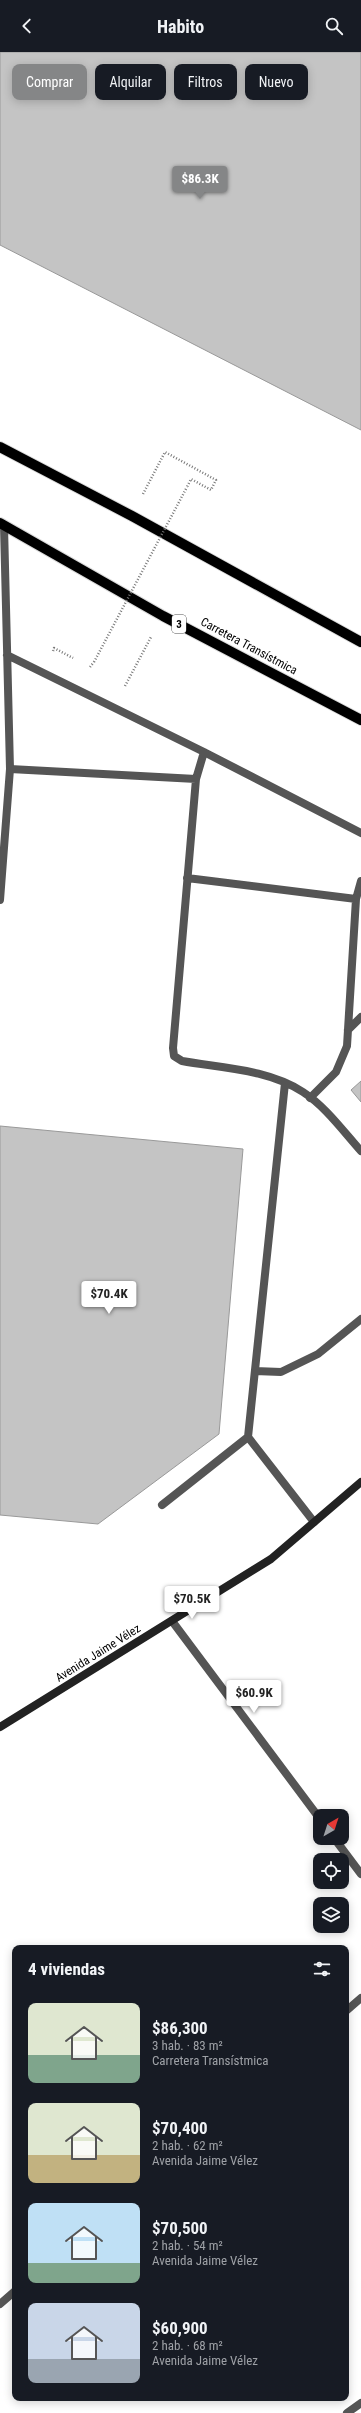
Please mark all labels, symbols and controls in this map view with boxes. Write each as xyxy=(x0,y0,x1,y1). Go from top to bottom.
icon: back xyxy=(16,15,38,37)
icon: search xyxy=(323,15,345,37)
text: Habito xyxy=(157,16,204,37)
chip: Comprar xyxy=(12,64,87,100)
chip: Alquilar xyxy=(95,64,166,100)
chip: Filtros xyxy=(174,64,237,100)
chip: Nuevo xyxy=(245,64,308,100)
pin: $86.3K xyxy=(167,166,233,200)
text: $86.3K xyxy=(181,171,219,186)
road number: 3 xyxy=(172,615,186,633)
street label: Carretera Transístmica xyxy=(198,615,300,678)
pin: $70.4K xyxy=(76,1281,142,1315)
text: $70.4K xyxy=(90,1286,128,1301)
pin: $70.5K xyxy=(159,1586,225,1620)
text: $70.5K xyxy=(173,1591,211,1606)
street label: Avenida Jaime Vélez xyxy=(53,1621,143,1685)
pin: $60.9K xyxy=(221,1680,287,1714)
text: $60.9K xyxy=(235,1685,273,1700)
north arrow xyxy=(313,1809,349,1845)
map controls xyxy=(313,1809,349,1933)
button: locate xyxy=(313,1853,349,1889)
button: layers xyxy=(313,1897,349,1933)
icon: filters xyxy=(311,1958,333,1980)
text: 4 viviendas xyxy=(28,1959,105,1979)
text: $86,300 xyxy=(152,2018,208,2038)
icon: home xyxy=(60,2019,108,2067)
text: 3 hab. · 83 m² xyxy=(152,2038,223,2053)
text: Carretera Transístmica xyxy=(152,2053,268,2068)
text: $70,400 xyxy=(152,2118,208,2138)
icon: home xyxy=(60,2119,108,2167)
text: 2 hab. · 62 m² xyxy=(152,2138,223,2153)
text: Avenida Jaime Vélez xyxy=(152,2153,258,2168)
text: $70,500 xyxy=(152,2218,208,2238)
icon: home xyxy=(60,2219,108,2267)
text: 2 hab. · 54 m² xyxy=(152,2238,223,2253)
text: Avenida Jaime Vélez xyxy=(152,2253,258,2268)
text: $60,900 xyxy=(152,2318,208,2338)
icon: home xyxy=(60,2319,108,2367)
text: 2 hab. · 68 m² xyxy=(152,2338,223,2353)
text: Avenida Jaime Vélez xyxy=(152,2353,258,2368)

